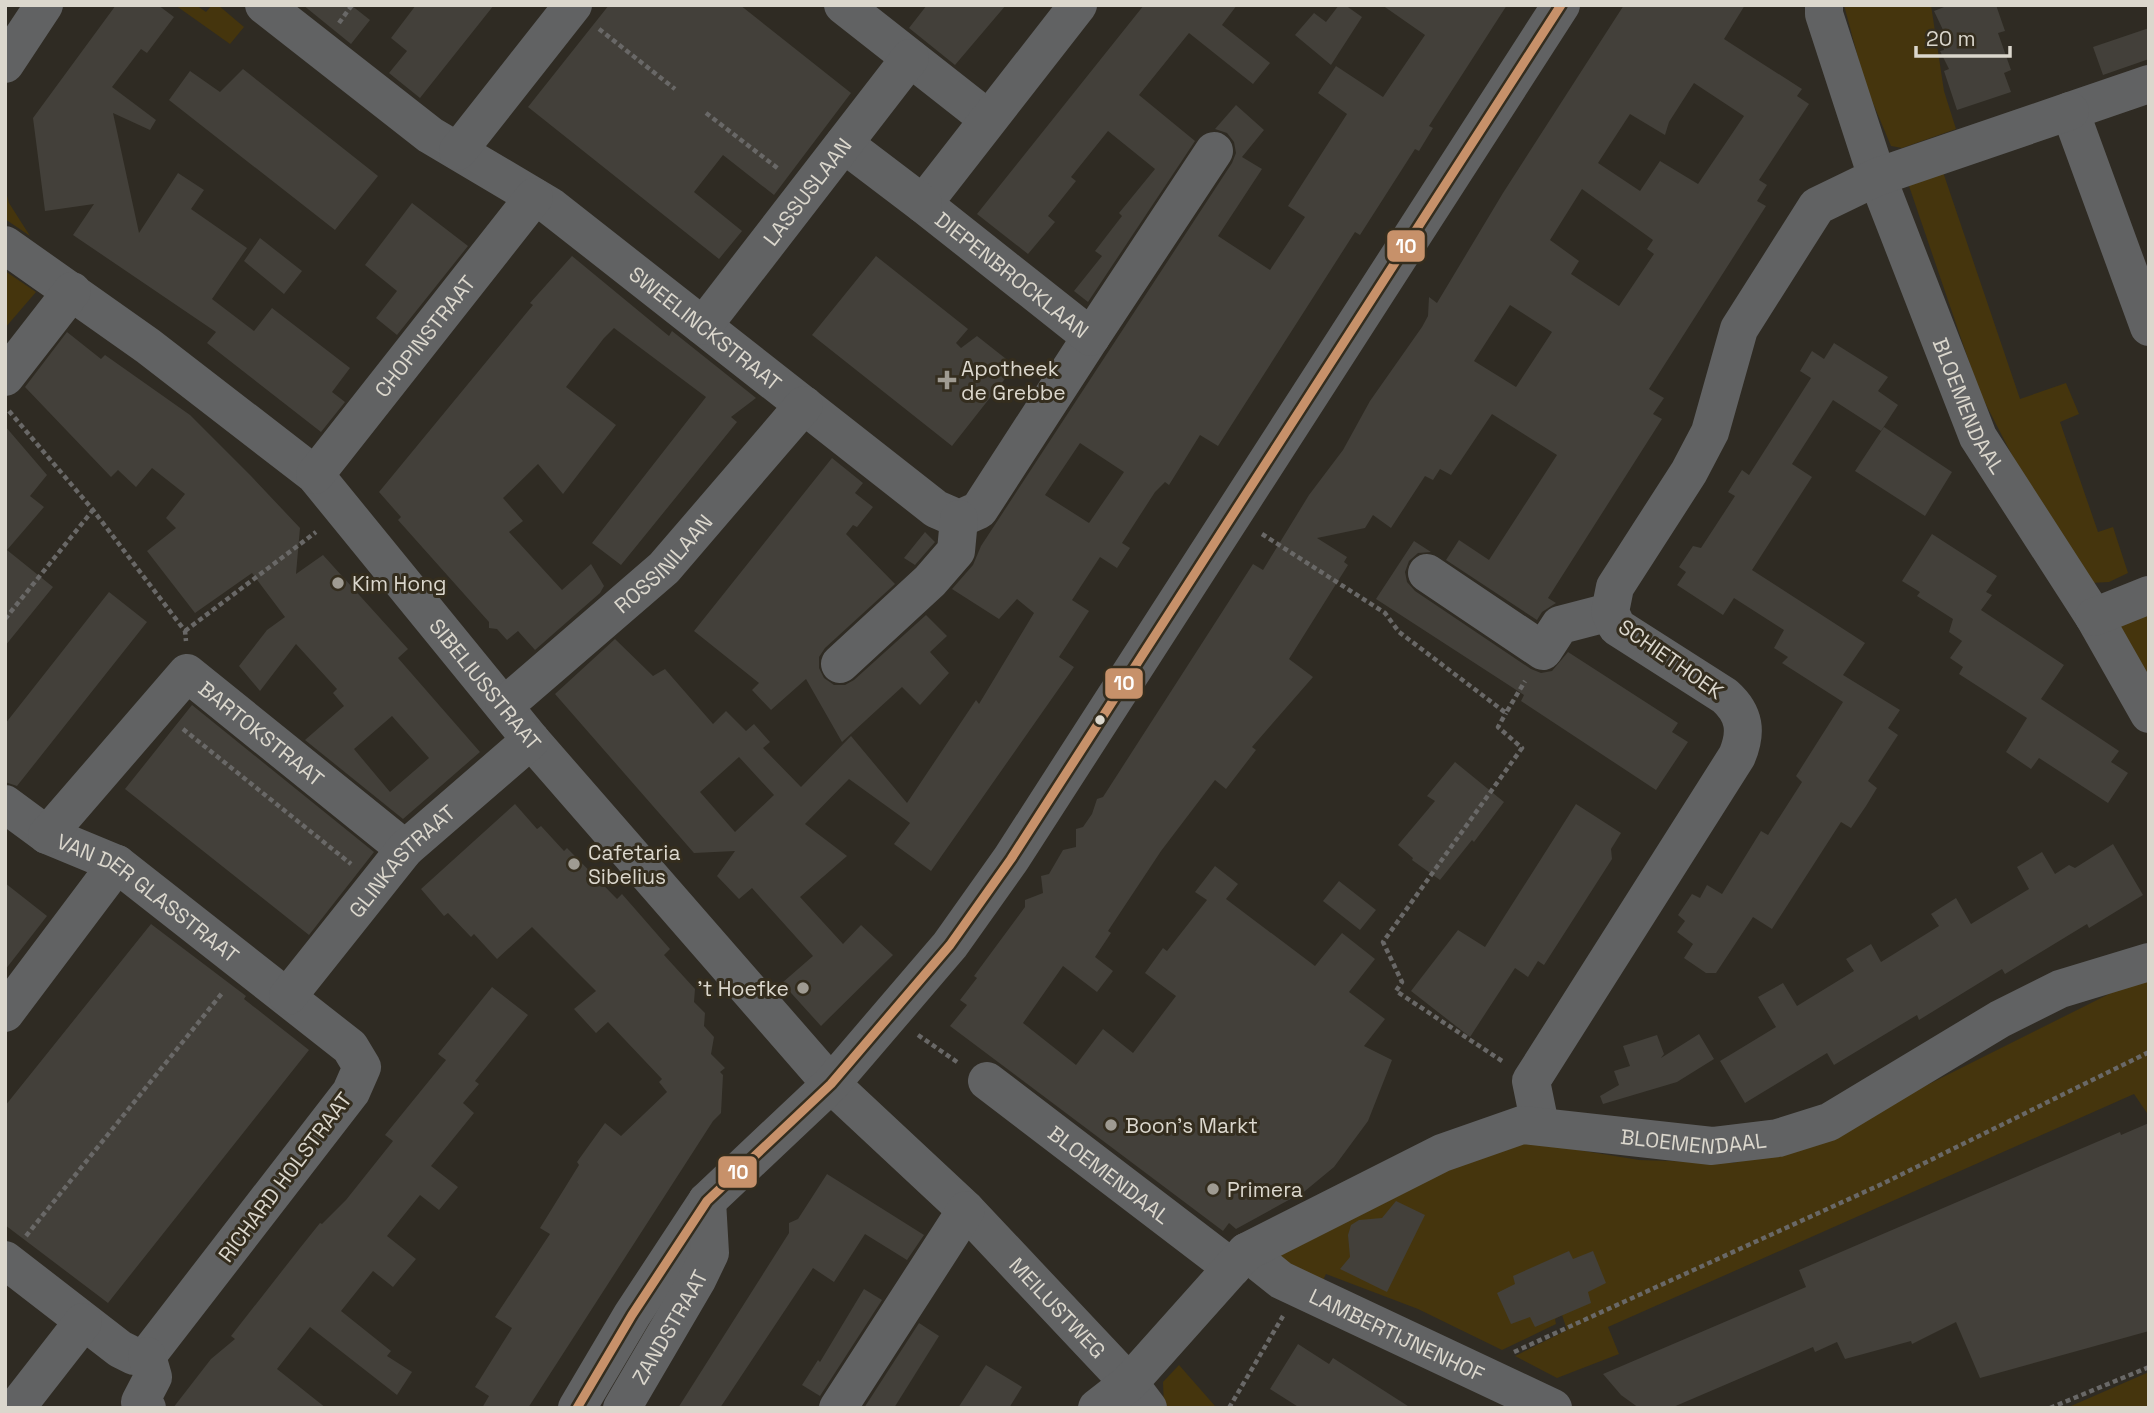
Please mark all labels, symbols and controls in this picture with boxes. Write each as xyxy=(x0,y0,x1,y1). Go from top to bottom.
scale bar xyxy=(1916,14,2010,58)
text: 20 m xyxy=(1926,25,1976,52)
street label: LASSUSLAAN xyxy=(757,132,857,251)
street label: DIEPENBROCKLAAN xyxy=(930,205,1095,344)
line badge: 10 xyxy=(1386,229,1426,263)
text: 10 xyxy=(1396,234,1416,259)
street label: SWEELINCKSTRAAT xyxy=(624,260,787,396)
street label: CHOPINSTRAAT xyxy=(368,269,481,403)
street label: BLOEMENDAAL xyxy=(1927,334,2012,479)
place label: Apotheek de Grebbe xyxy=(961,355,1066,406)
marker: Apotheek de Grebbe xyxy=(939,372,955,388)
street label: ROSSINILAAN xyxy=(608,508,718,619)
place label: Kim Hong xyxy=(352,570,447,597)
marker: Kim Hong xyxy=(330,575,346,591)
street label: SIBELIUSSTRAAT xyxy=(424,613,547,756)
street label: SCHIETHOEK xyxy=(1613,613,1729,705)
line badge: 10 xyxy=(1104,667,1144,700)
text: 10 xyxy=(1114,671,1134,696)
street label: BARTOKSTRAAT xyxy=(193,674,330,792)
unlabelled marker xyxy=(1093,713,1107,727)
street label: GLINKASTRAAT xyxy=(342,798,461,923)
street label: VAN DER GLASSTRAAT xyxy=(53,827,245,968)
place label: Cafetaria Sibelius xyxy=(588,839,681,890)
marker: Cafetaria Sibelius xyxy=(566,856,582,872)
place label: 't Hoefke xyxy=(697,975,789,1002)
marker: 't Hoefke xyxy=(795,980,811,996)
street label: RICHARD HOLSTRAAT xyxy=(212,1087,358,1267)
place label: Boon's Markt xyxy=(1125,1112,1258,1139)
marker: Boon's Markt xyxy=(1103,1117,1119,1133)
street label: BLOEMENDAAL xyxy=(1043,1119,1176,1230)
street label: BLOEMENDAAL xyxy=(1619,1122,1768,1160)
line badge: 10 xyxy=(717,1155,758,1189)
text: 10 xyxy=(728,1160,748,1185)
place label: Primera xyxy=(1227,1176,1303,1203)
marker: Primera xyxy=(1205,1181,1221,1197)
street label: MEILUSTWEG xyxy=(1004,1251,1112,1364)
street label: ZANDSTRAAT xyxy=(625,1265,713,1389)
street label: LAMBERTIJNENHOF xyxy=(1305,1282,1489,1387)

